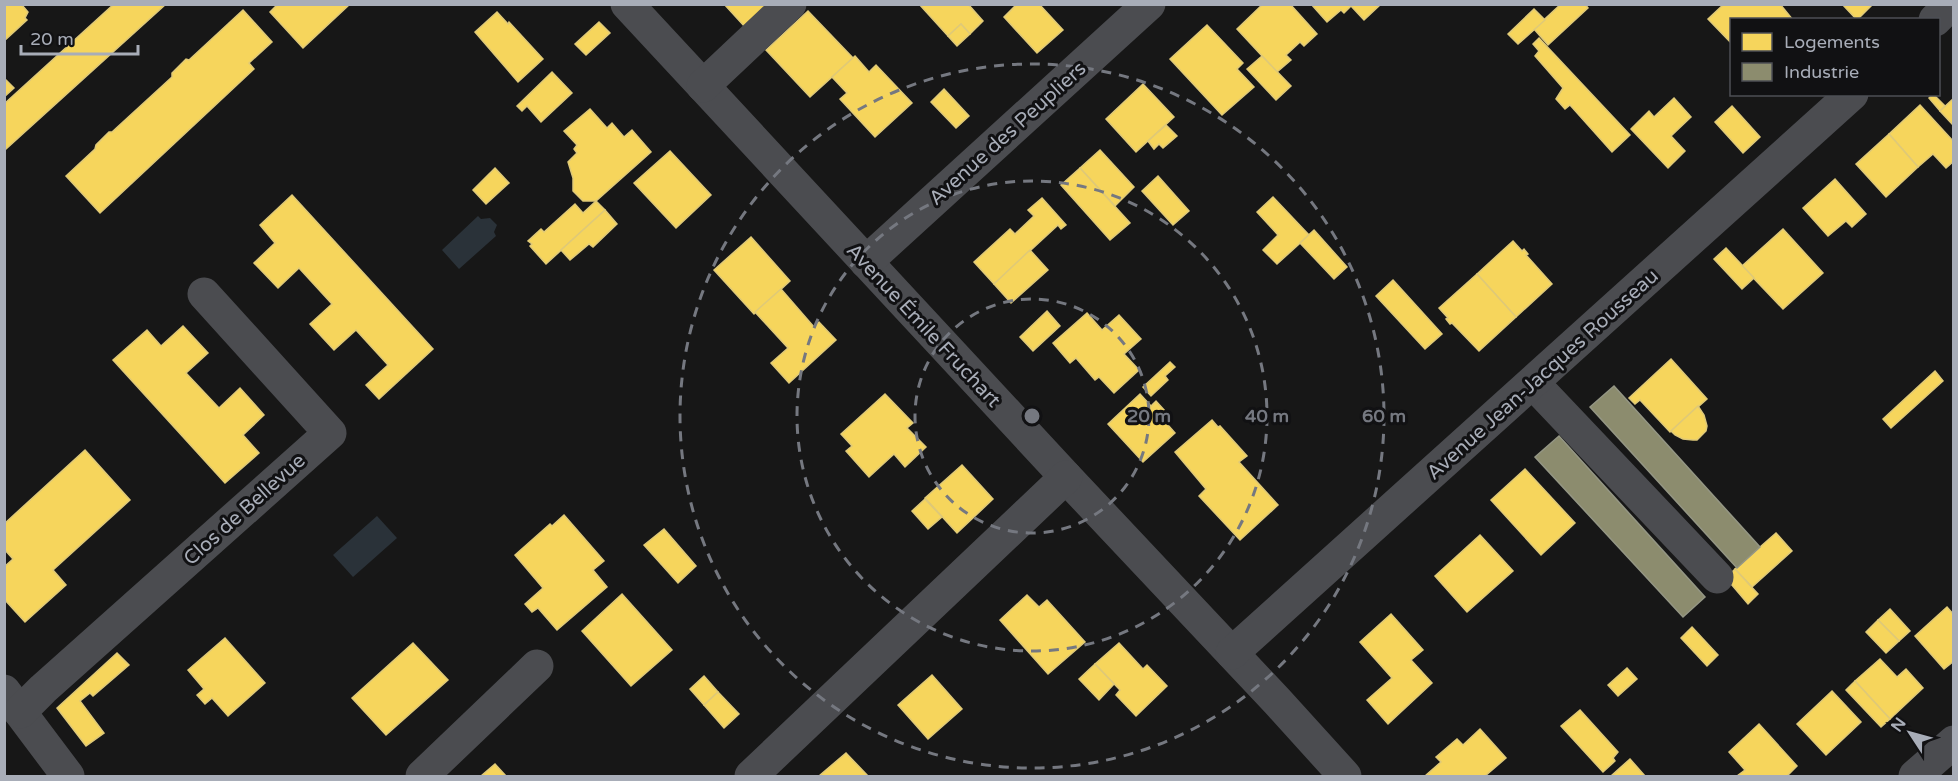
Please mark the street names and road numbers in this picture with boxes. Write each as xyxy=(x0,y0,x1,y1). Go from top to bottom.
street label: Avenue des Peupliers xyxy=(924,57,1091,211)
street label: Avenue Émile Fruchart xyxy=(841,238,1006,413)
street label: Avenue Jean-Jacques Rousseau xyxy=(1422,264,1663,485)
street label: Clos de Bellevue xyxy=(179,449,310,571)

